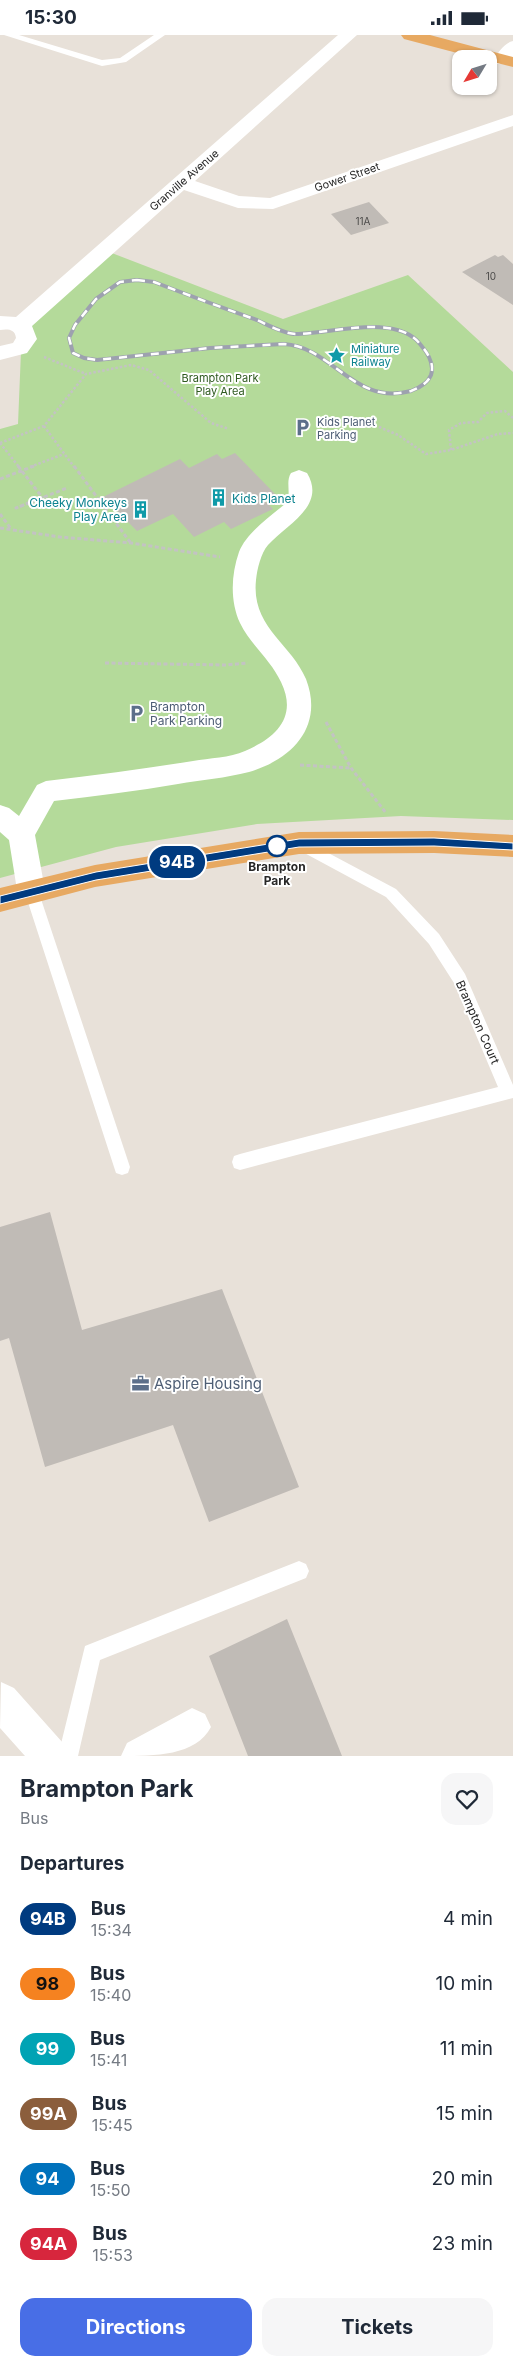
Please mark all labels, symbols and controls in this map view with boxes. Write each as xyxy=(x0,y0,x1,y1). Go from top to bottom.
text: 15:30 xyxy=(25,6,77,29)
north arrow xyxy=(452,50,498,95)
map controls xyxy=(452,50,497,95)
street label: Granville Avenue xyxy=(147,146,221,214)
street label: Gower Street xyxy=(313,159,382,195)
house number: 11A xyxy=(355,215,371,227)
house number: 10 xyxy=(486,270,496,282)
place label: Miniature Railway xyxy=(351,342,399,369)
place icon: Miniature Railway xyxy=(327,345,347,365)
park label: Brampton Park Play Area xyxy=(181,371,259,398)
place label: Kids Planet Parking xyxy=(317,415,376,442)
parking icon: Kids Planet Parking xyxy=(293,418,313,438)
building icon: Kids Planet xyxy=(208,488,228,508)
place label: Kids Planet xyxy=(232,491,296,506)
place label: Cheeky Monkeys Play Area xyxy=(29,495,127,524)
building icon: Cheeky Monkeys Play Area xyxy=(131,499,151,519)
place label: Brampton Park Parking xyxy=(150,699,222,728)
parking icon: Brampton Park Parking xyxy=(126,703,146,723)
marker: Brampton Park xyxy=(266,835,288,857)
line badge: 94B xyxy=(148,846,206,878)
text: 94B xyxy=(159,851,195,872)
place label: Brampton Park xyxy=(248,859,306,888)
street label: Brampton Court xyxy=(453,978,503,1066)
office icon: Aspire Housing xyxy=(130,1373,150,1393)
place label: Aspire Housing xyxy=(154,1374,262,1393)
button: heart xyxy=(441,1773,493,1825)
text: Brampton Park xyxy=(20,1774,193,1803)
text: Bus xyxy=(20,1808,48,1828)
text: Departures xyxy=(20,1852,124,1875)
text: Bus xyxy=(91,1897,126,1920)
text: 4 min xyxy=(443,1907,493,1930)
text: 94B xyxy=(30,1908,66,1929)
text: 15:34 xyxy=(91,1920,132,1940)
text: Bus xyxy=(90,1962,125,1985)
text: 10 min xyxy=(435,1972,493,1995)
text: 98 xyxy=(36,1973,59,1994)
text: 15:40 xyxy=(90,1985,131,2005)
text: Bus xyxy=(90,2027,125,2050)
text: 11 min xyxy=(440,2037,493,2060)
text: 99 xyxy=(36,2038,59,2059)
text: 15:41 xyxy=(90,2050,127,2070)
text: Bus xyxy=(92,2092,127,2115)
text: 15 min xyxy=(436,2102,493,2125)
text: 99A xyxy=(30,2103,67,2124)
text: 15:45 xyxy=(92,2115,133,2135)
text: Bus xyxy=(90,2157,125,2180)
text: 20 min xyxy=(432,2167,493,2190)
text: 94 xyxy=(36,2168,59,2189)
text: 15:50 xyxy=(90,2180,131,2200)
text: Bus xyxy=(92,2222,127,2245)
text: 23 min xyxy=(432,2232,493,2255)
text: 94A xyxy=(30,2233,67,2254)
text: 15:53 xyxy=(92,2245,133,2265)
button: Directions xyxy=(20,2298,252,2356)
button: Tickets xyxy=(262,2298,493,2356)

